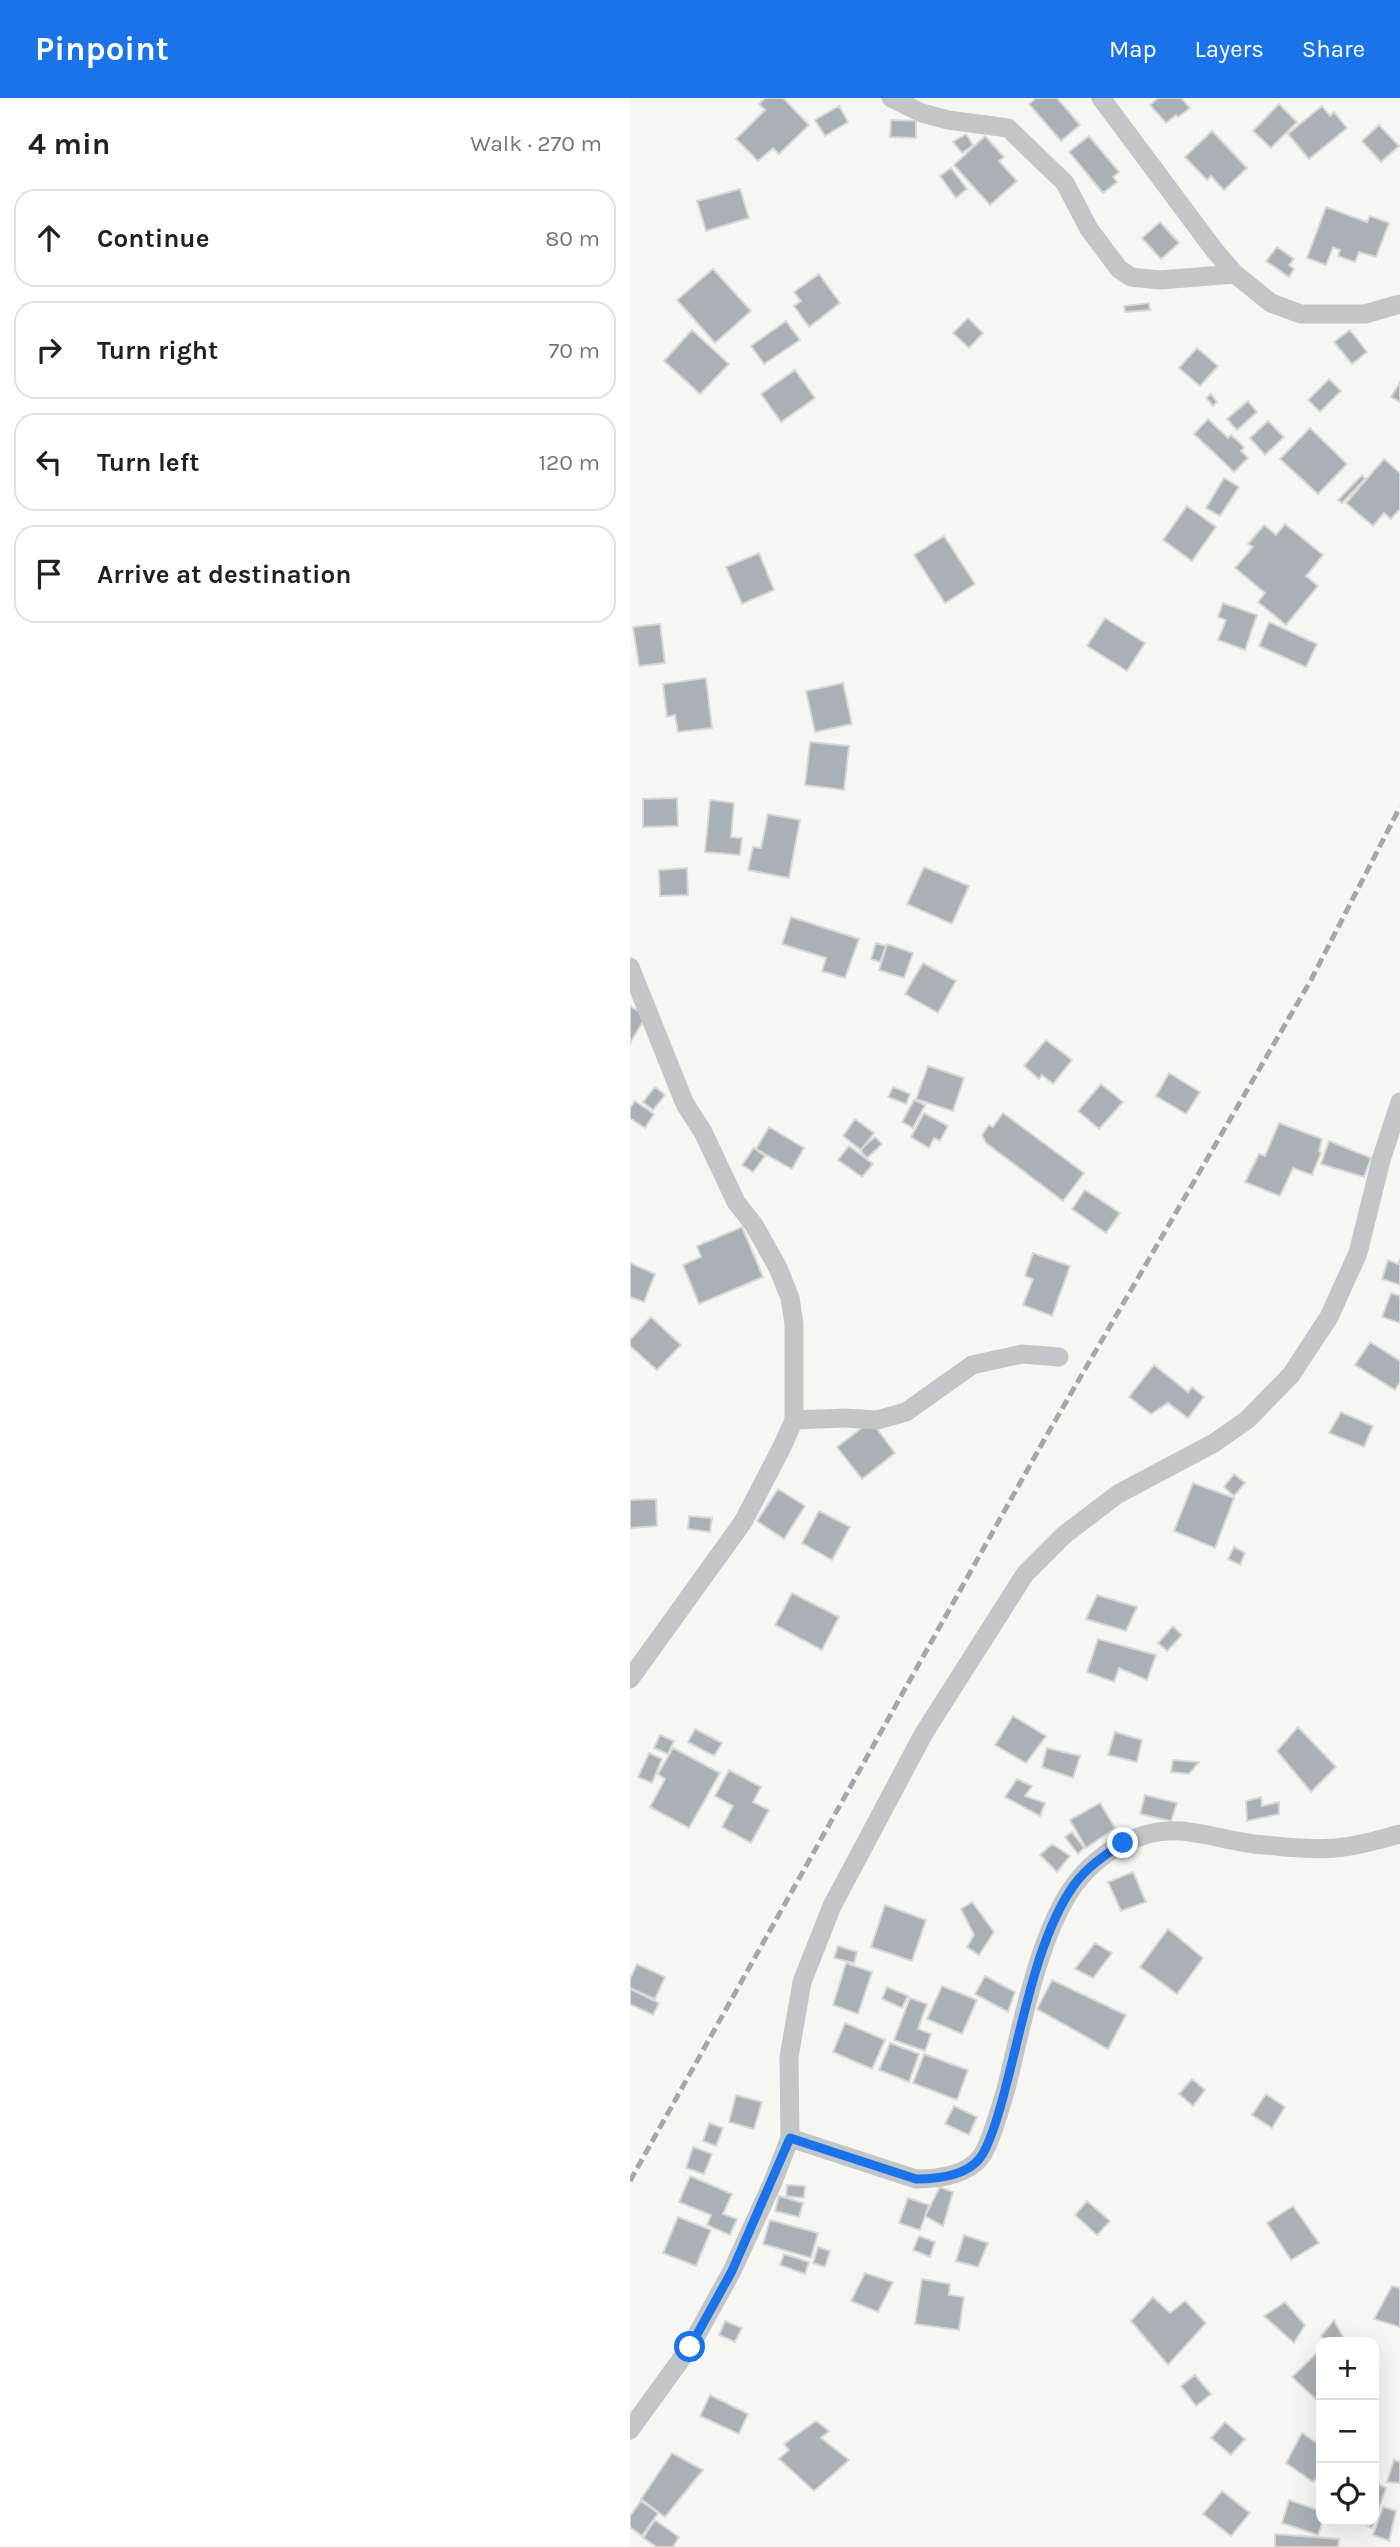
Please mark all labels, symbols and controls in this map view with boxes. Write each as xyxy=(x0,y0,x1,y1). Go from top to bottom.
text: Pinpoint xyxy=(35,30,169,68)
text: Map xyxy=(1109,35,1157,63)
text: Layers xyxy=(1195,35,1264,63)
text: Share xyxy=(1302,35,1365,63)
text: 4 min xyxy=(28,126,110,162)
text: Walk · 270 m xyxy=(470,130,602,157)
icon: ahead xyxy=(30,219,68,257)
text: Continue xyxy=(97,223,209,254)
text: 80 m xyxy=(545,225,600,252)
icon: right xyxy=(30,331,68,369)
text: Turn right xyxy=(97,335,218,366)
text: 70 m xyxy=(549,337,600,364)
icon: left xyxy=(30,443,68,481)
text: Turn left xyxy=(97,447,199,478)
text: 120 m xyxy=(538,449,600,476)
icon: arrive xyxy=(30,555,68,593)
text: Arrive at destination xyxy=(97,559,351,590)
route end xyxy=(1107,1827,1138,1858)
route start xyxy=(674,2331,705,2362)
map controls xyxy=(1316,2337,1379,2526)
button: + xyxy=(1316,2337,1379,2400)
button: − xyxy=(1316,2400,1379,2463)
button: locate xyxy=(1316,2463,1379,2526)

